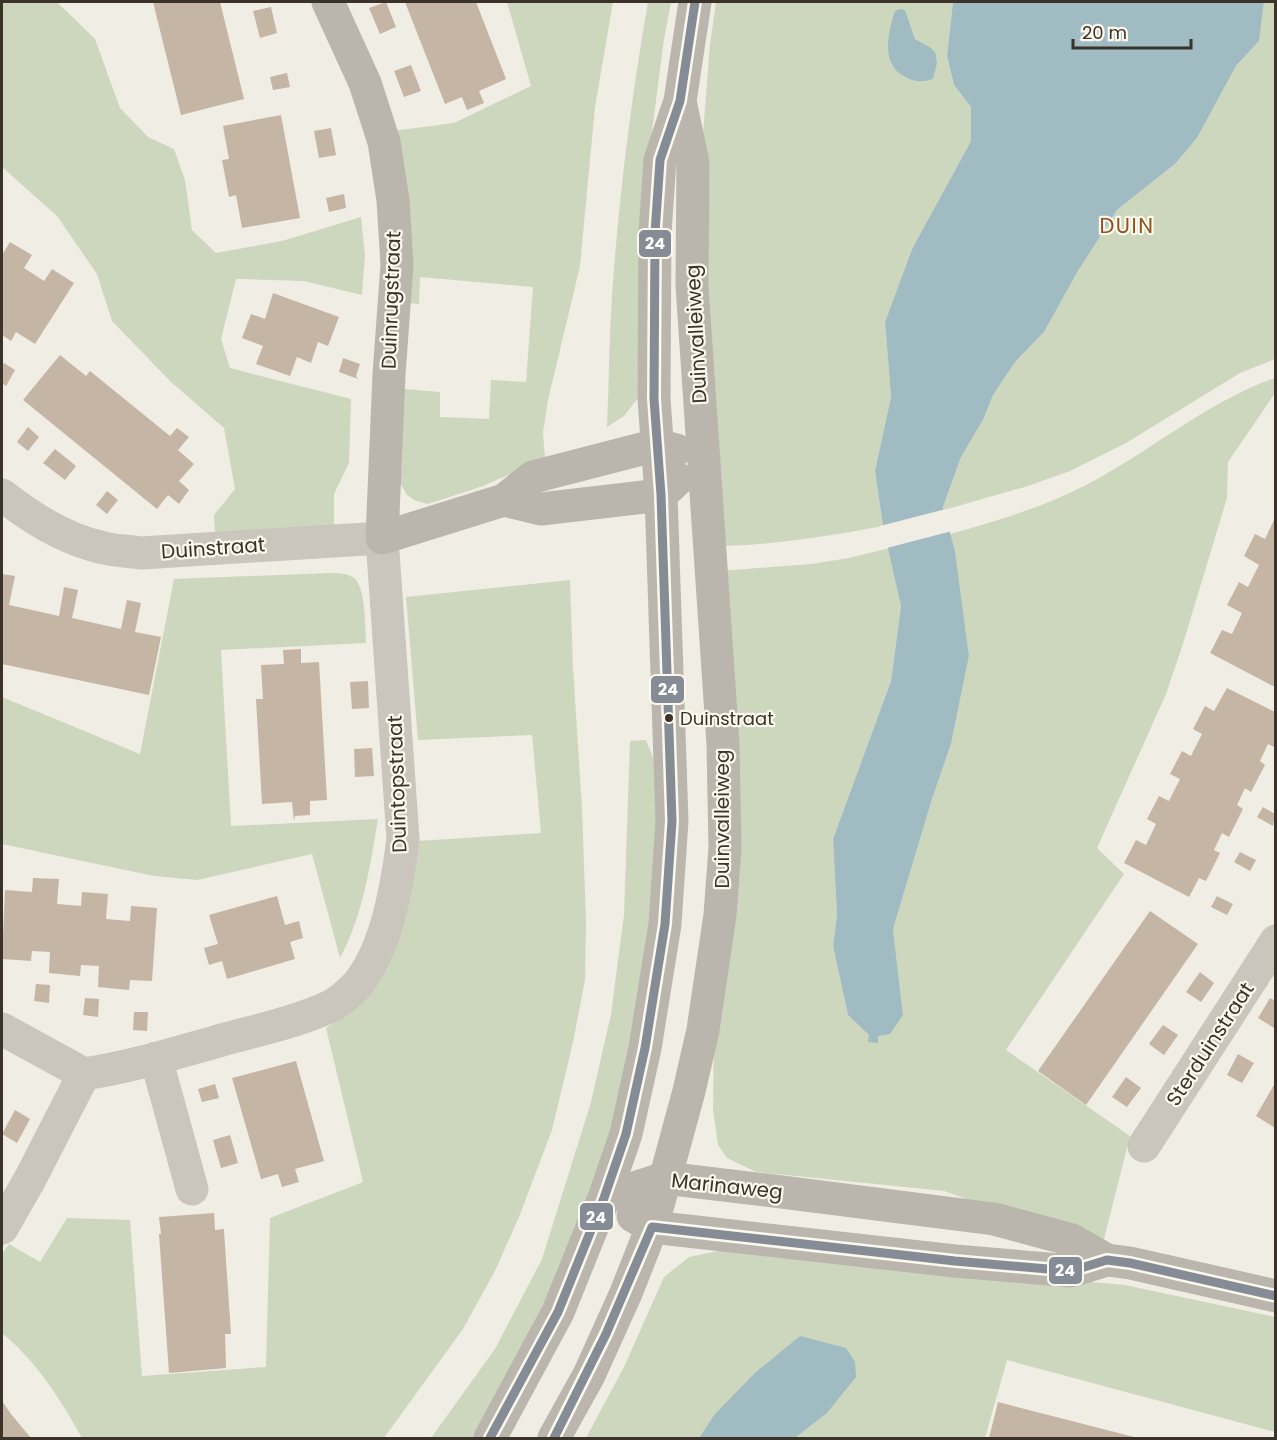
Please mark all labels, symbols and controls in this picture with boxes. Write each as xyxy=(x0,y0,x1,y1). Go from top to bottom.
scale bar xyxy=(1073,12,1192,50)
text: 20 m xyxy=(1082,20,1127,45)
district label: DUIN xyxy=(1100,211,1154,240)
line badge: 24 xyxy=(638,229,672,258)
street label: Duinrugstraat xyxy=(375,231,407,369)
text: 24 xyxy=(645,232,665,255)
street label: Duinvalleiweg xyxy=(678,264,714,404)
street label: Duinstraat xyxy=(160,530,266,566)
line badge: 24 xyxy=(650,675,685,704)
text: 24 xyxy=(658,678,678,701)
place label: Duinstraat xyxy=(680,706,774,731)
marker: Duinstraat xyxy=(663,712,675,724)
street label: Duintopstraat xyxy=(381,715,413,853)
street label: Duinvalleiweg xyxy=(708,750,736,888)
street label: Sterduinstraat xyxy=(1159,977,1261,1111)
street label: Marinaweg xyxy=(670,1166,784,1206)
line badge: 24 xyxy=(579,1202,614,1231)
text: 24 xyxy=(586,1206,606,1229)
line badge: 24 xyxy=(1048,1256,1083,1285)
text: 24 xyxy=(1055,1259,1075,1282)

